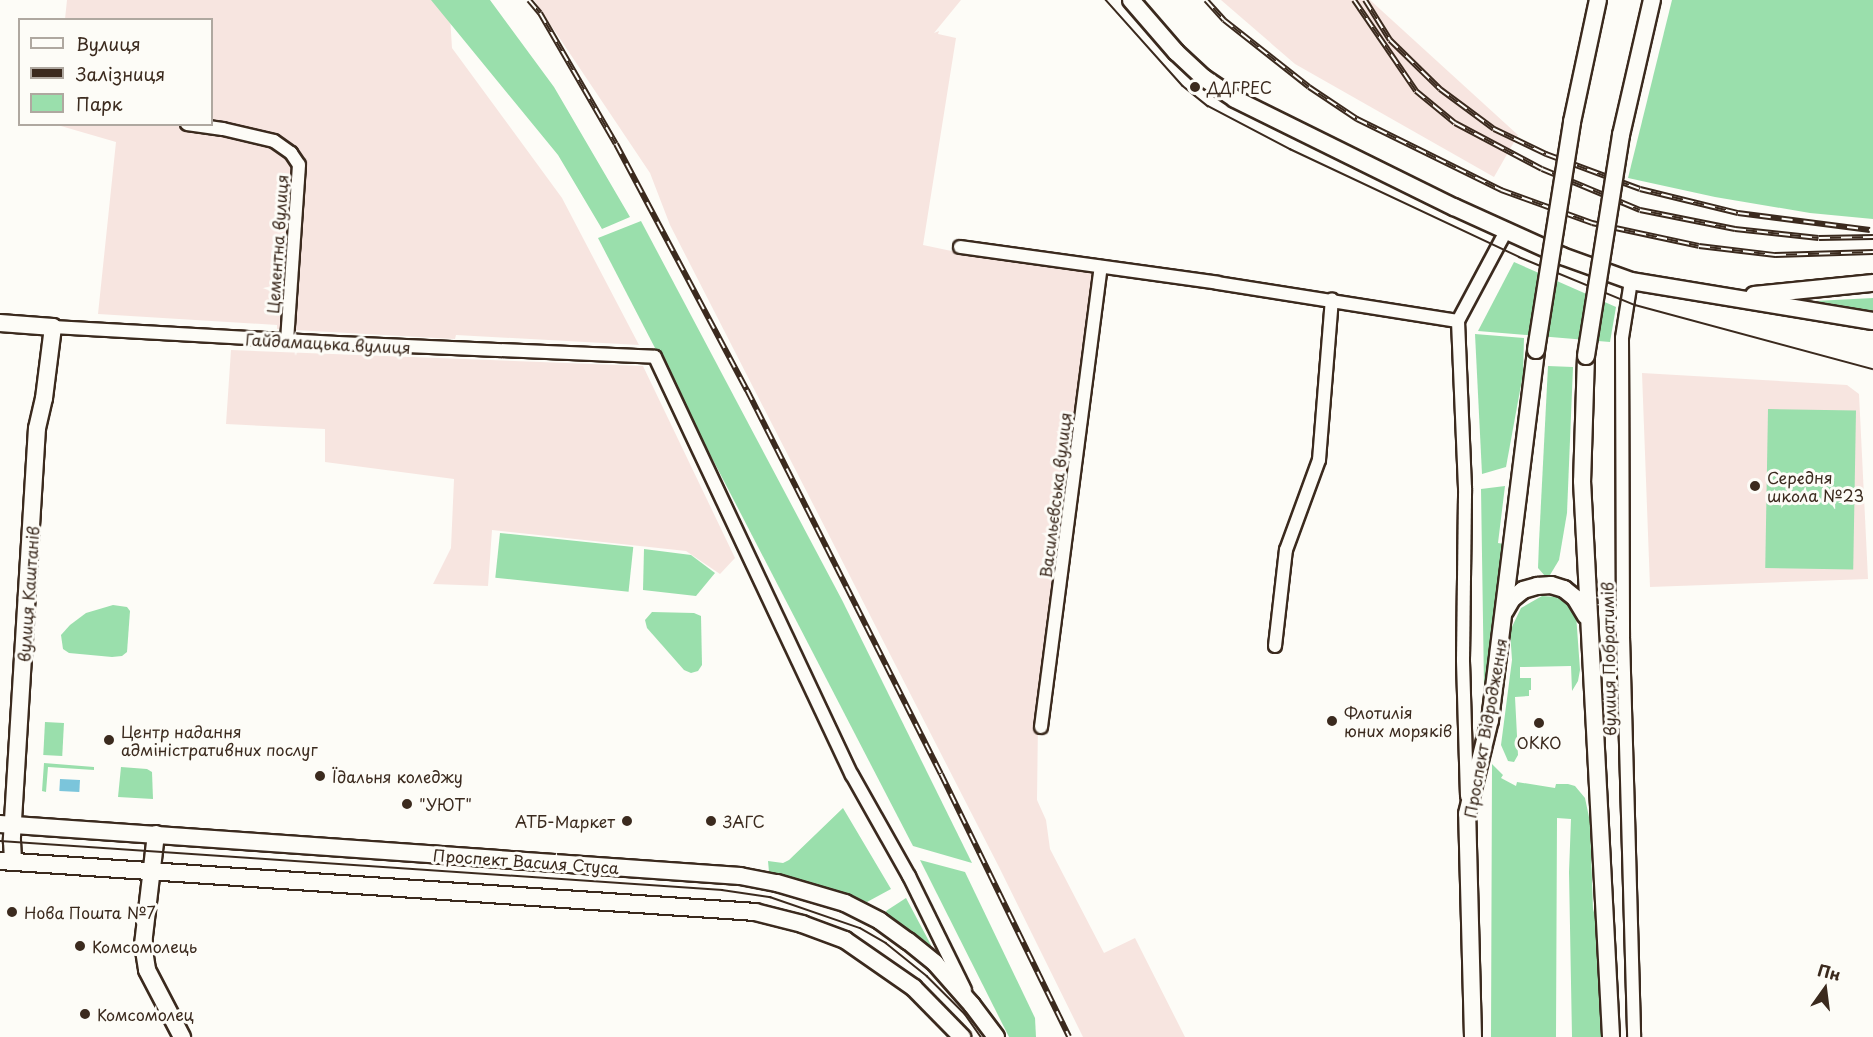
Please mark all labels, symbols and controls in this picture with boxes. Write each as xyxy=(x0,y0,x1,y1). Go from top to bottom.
legend xyxy=(18,18,213,126)
text: Вулиця xyxy=(76,30,141,57)
text: Залізниця xyxy=(76,60,165,87)
place label: ДДГРЕС xyxy=(1207,77,1272,97)
marker: ДДГРЕС xyxy=(1188,80,1202,94)
text: Парк xyxy=(76,90,122,117)
street label: Цементна вулиця xyxy=(263,173,291,315)
street label: Гайдамацька вулиця xyxy=(244,329,412,357)
street label: Васильєвська вулиця xyxy=(1035,411,1075,579)
place label: Середня школа №23 xyxy=(1767,467,1865,505)
marker: Середня школа №23 xyxy=(1748,479,1762,493)
street label: вулиця Каштанів xyxy=(14,526,42,662)
street label: вулиця Побратимів xyxy=(1597,582,1619,736)
street label: Проспект Відродження xyxy=(1460,636,1510,820)
place label: Флотилія юних моряків xyxy=(1344,702,1453,740)
marker: Флотилія юних моряків xyxy=(1325,714,1339,728)
marker: ОККО xyxy=(1532,716,1546,730)
place label: Центр надання адміністративних послуг xyxy=(121,721,319,759)
place label: ОККО xyxy=(1516,732,1562,752)
marker: Центр надання адміністративних послуг xyxy=(102,733,116,747)
place label: Їдальня коледжу xyxy=(332,766,463,786)
marker: Їдальня коледжу xyxy=(313,769,327,783)
place label: "УЮТ" xyxy=(419,794,472,814)
marker: "УЮТ" xyxy=(400,797,414,811)
place label: АТБ-Маркет xyxy=(515,811,615,831)
place label: ЗАГС xyxy=(723,811,765,831)
marker: АТБ-Маркет xyxy=(620,814,634,828)
marker: ЗАГС xyxy=(704,814,718,828)
street label: Проспект Василя Стуса xyxy=(432,845,620,877)
place label: Нова Пошта №7 xyxy=(24,902,157,922)
marker: Нова Пошта №7 xyxy=(5,905,19,919)
place label: Комсомолець xyxy=(92,936,197,956)
marker: Комсомолець xyxy=(73,939,87,953)
text: Пн xyxy=(1815,957,1844,986)
north arrow xyxy=(1795,959,1855,1019)
place label: Комсомолец xyxy=(97,1004,194,1024)
marker: Комсомолец xyxy=(78,1007,92,1021)

